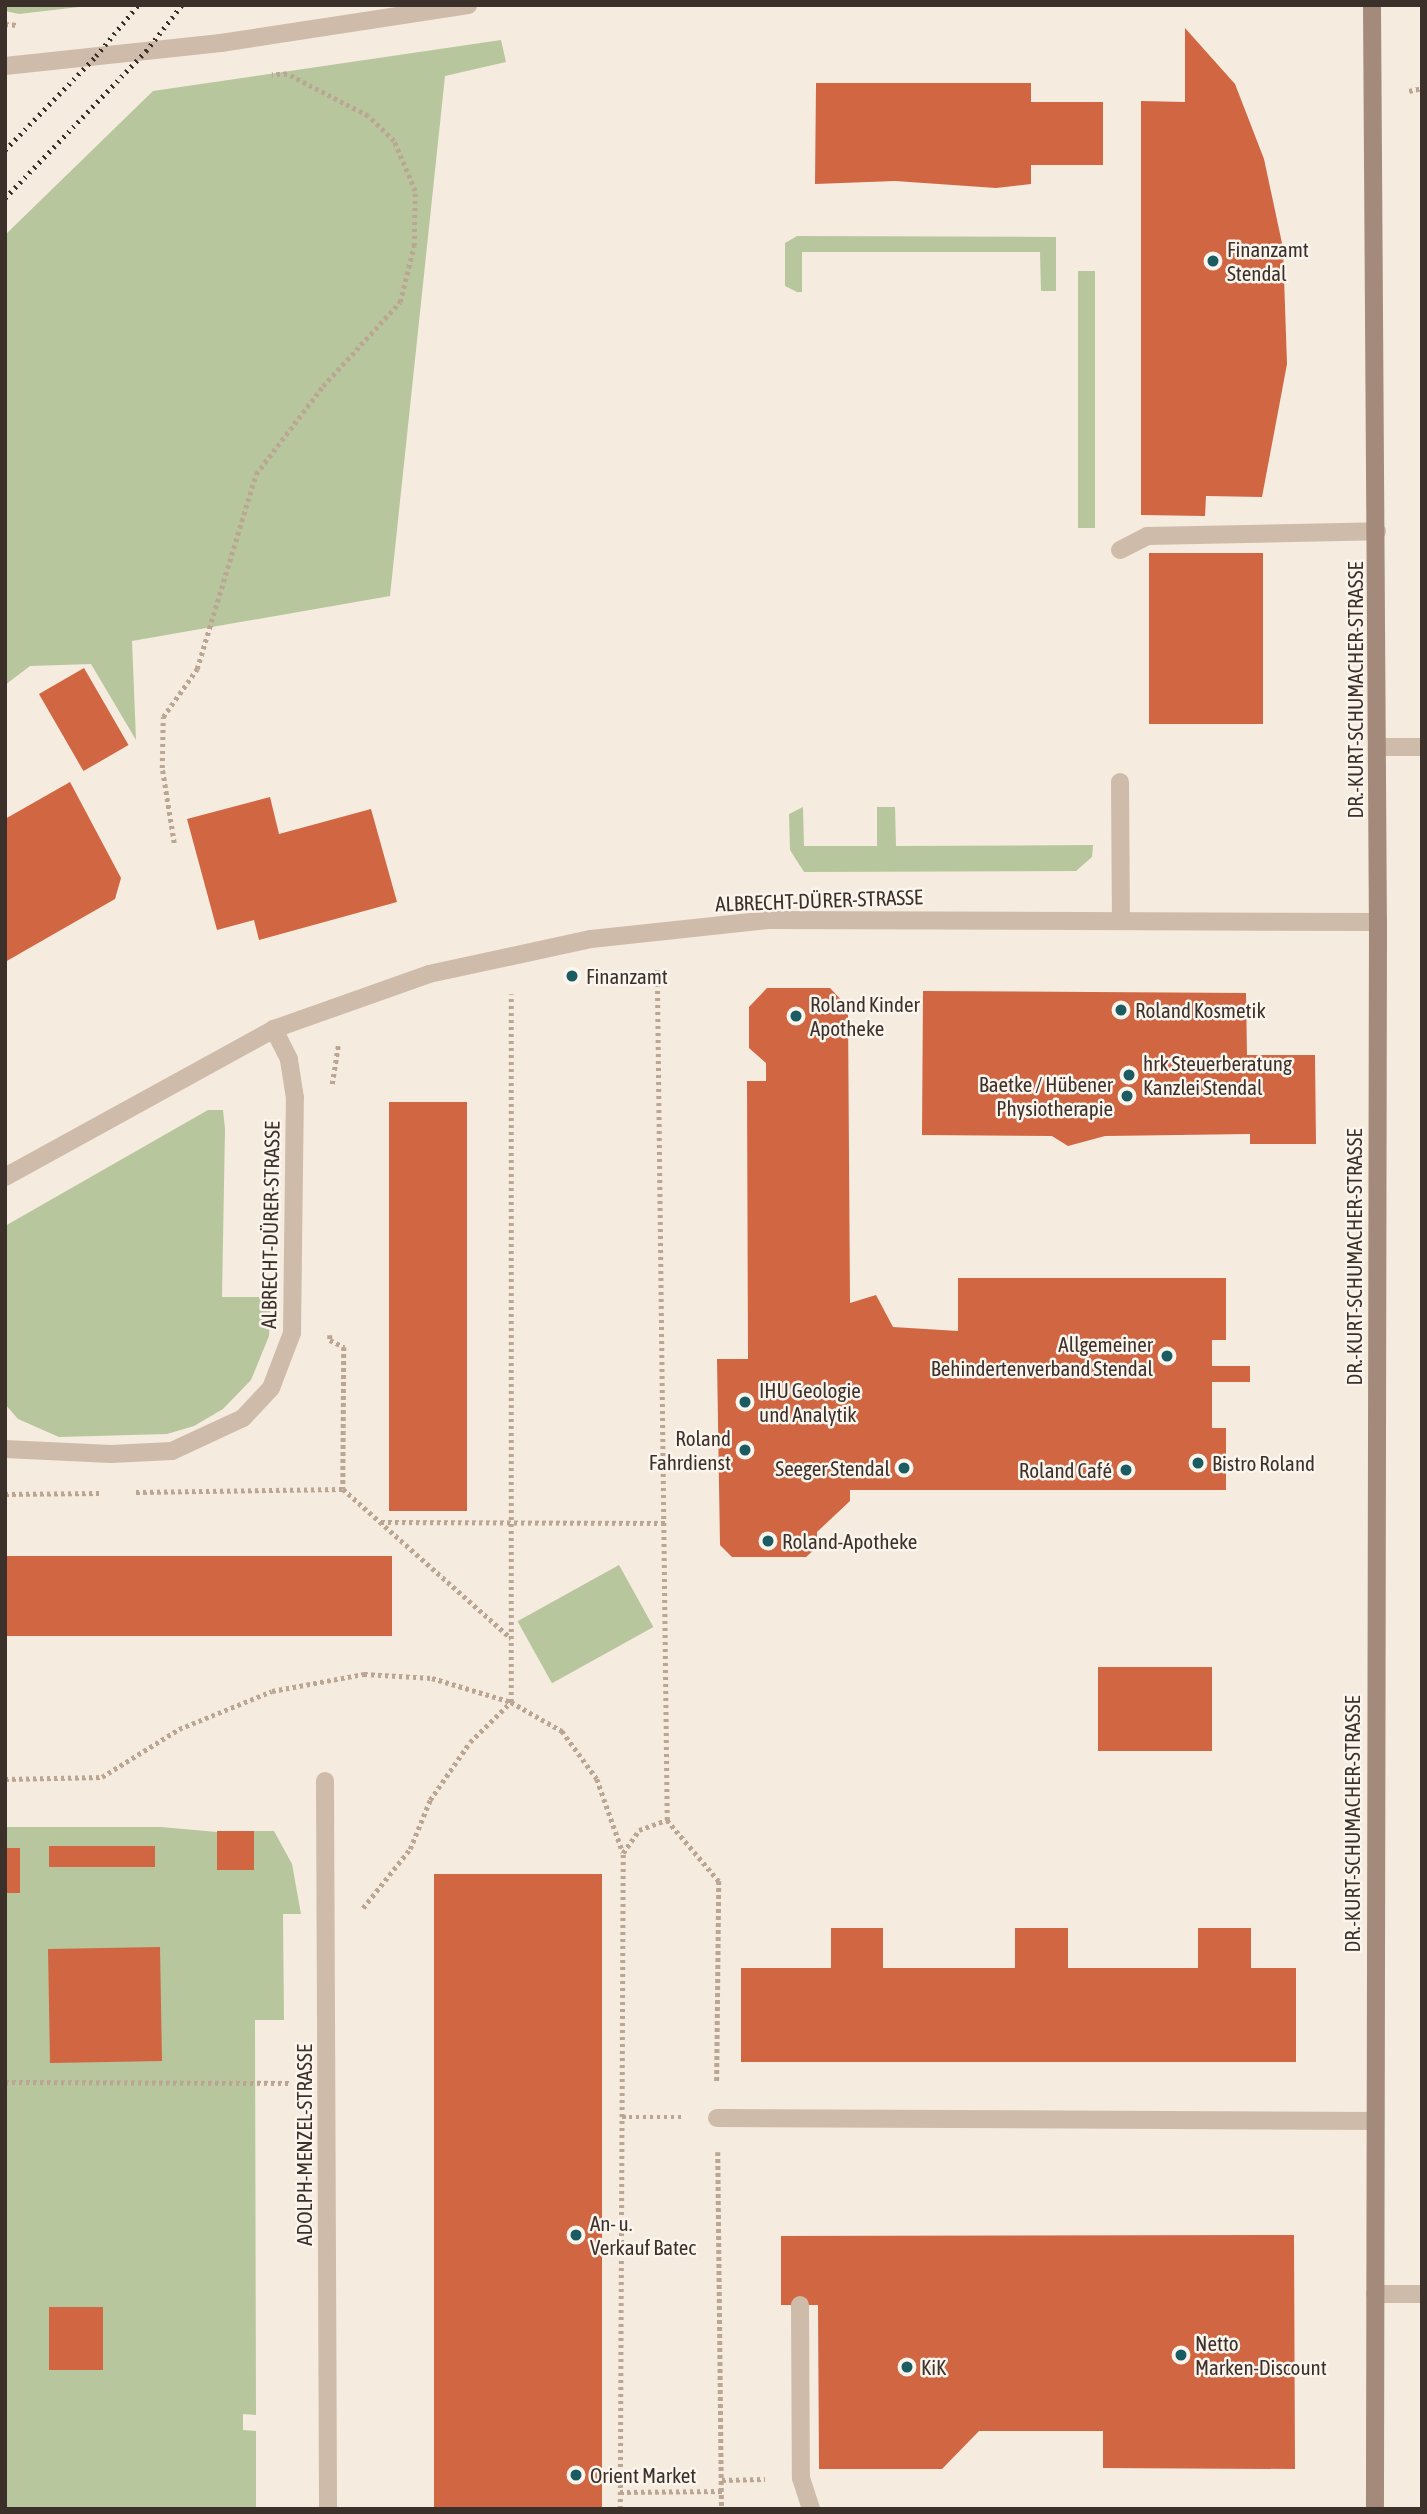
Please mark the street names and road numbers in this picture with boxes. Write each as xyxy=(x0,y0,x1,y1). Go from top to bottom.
street label: DR.-KURT-SCHUMACHER-STRASSE xyxy=(1342,562,1368,818)
street label: ALBRECHT-DÜRER-STRASSE xyxy=(715,884,923,916)
street label: ALBRECHT-DÜRER-STRASSE xyxy=(256,1121,284,1329)
street label: DR.-KURT-SCHUMACHER-STRASSE xyxy=(1341,1129,1367,1385)
street label: DR.-KURT-SCHUMACHER-STRASSE xyxy=(1339,1696,1365,1952)
street label: ADOLPH-MENZEL-STRASSE xyxy=(291,2044,317,2246)

